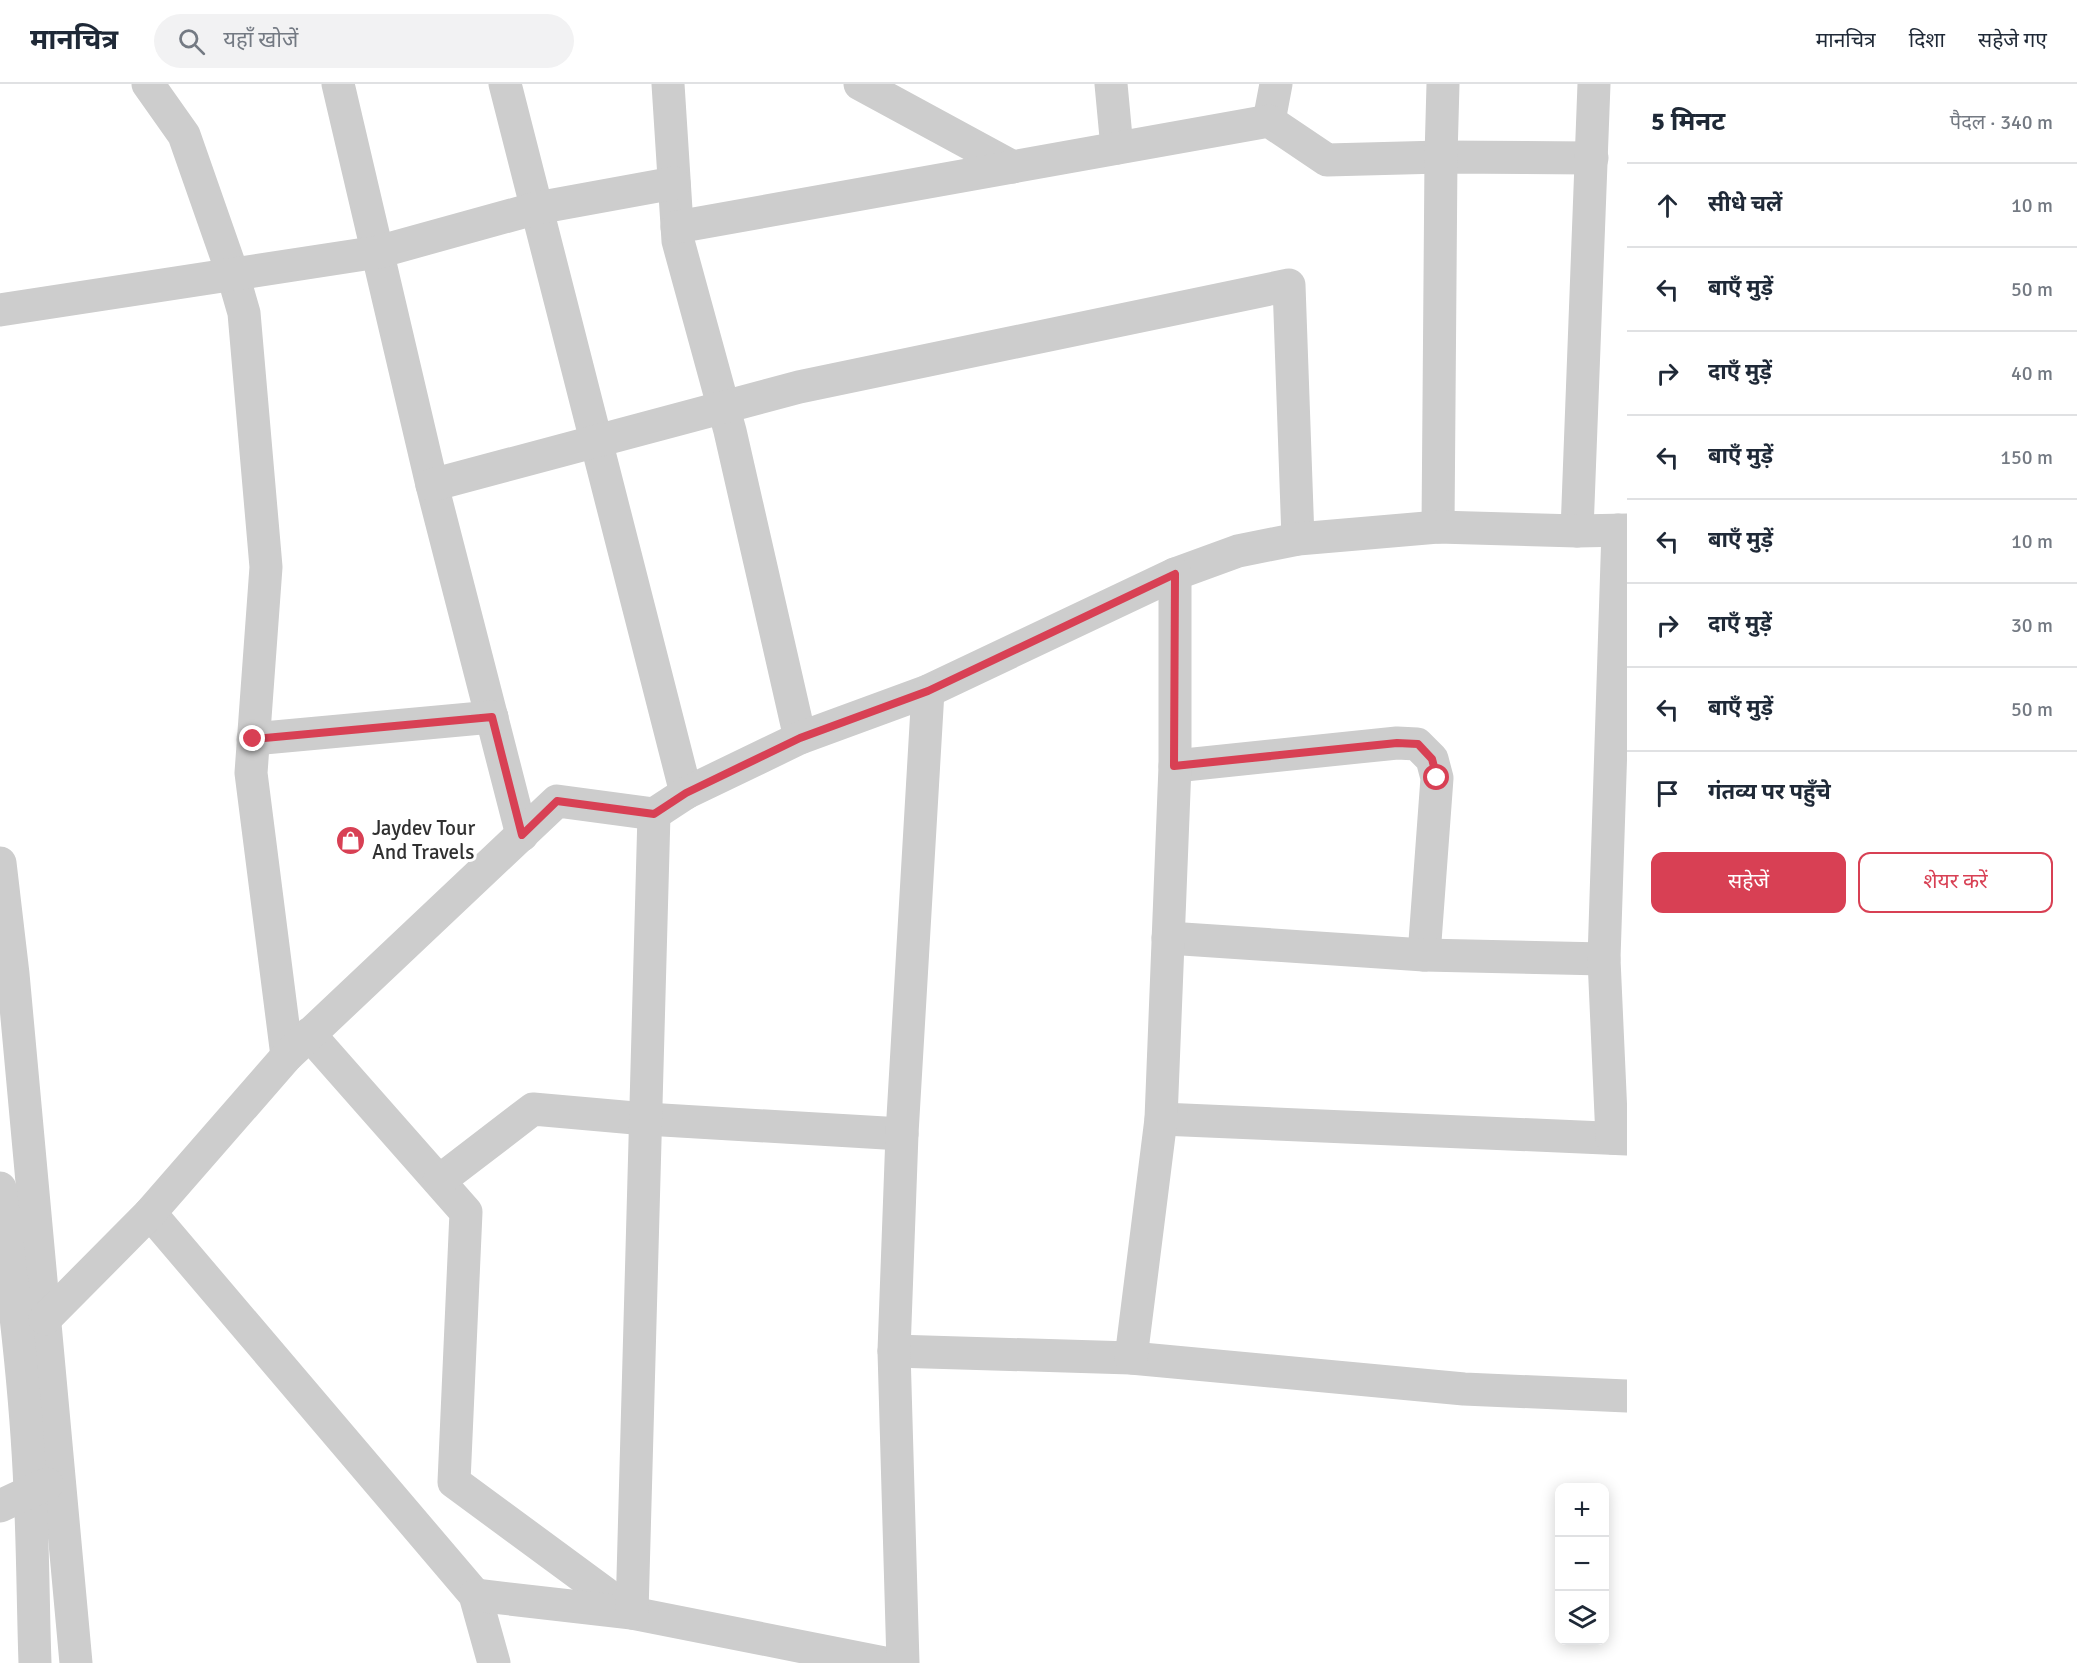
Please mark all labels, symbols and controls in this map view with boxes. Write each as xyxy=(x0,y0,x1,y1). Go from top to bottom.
search box xyxy=(154,14,574,68)
text: मानचित्र xyxy=(30,23,118,57)
icon: search xyxy=(175,25,208,58)
text: यहाँ खोजें xyxy=(223,26,298,53)
text: मानचित्र xyxy=(1816,27,1876,53)
text: दिशा xyxy=(1909,27,1945,53)
text: सहेजे गए xyxy=(1978,27,2047,53)
text: 5 मिनट xyxy=(1651,106,1725,138)
text: पैदल · 340 m xyxy=(1950,110,2053,135)
icon: ahead xyxy=(1651,189,1684,222)
text: सीधे चलें xyxy=(1708,190,1782,217)
text: 10 m xyxy=(2011,193,2053,218)
icon: left xyxy=(1651,273,1684,306)
text: बाएँ मुड़ें xyxy=(1708,274,1773,301)
text: 50 m xyxy=(2011,277,2053,302)
icon: right xyxy=(1651,357,1684,390)
text: दाएँ मुड़ें xyxy=(1708,358,1772,385)
text: 40 m xyxy=(2011,361,2053,386)
icon: left xyxy=(1651,441,1684,474)
text: बाएँ मुड़ें xyxy=(1708,442,1773,469)
text: 150 m xyxy=(2000,445,2053,470)
icon: left xyxy=(1651,525,1684,558)
text: बाएँ मुड़ें xyxy=(1708,526,1773,553)
text: 10 m xyxy=(2011,529,2053,554)
icon: right xyxy=(1651,609,1684,642)
text: दाएँ मुड़ें xyxy=(1708,610,1772,637)
text: 30 m xyxy=(2011,613,2053,638)
icon: left xyxy=(1651,693,1684,726)
text: बाएँ मुड़ें xyxy=(1708,694,1773,721)
text: 50 m xyxy=(2011,697,2053,722)
route end xyxy=(239,725,265,751)
route start xyxy=(1423,764,1449,790)
icon: arrive xyxy=(1651,777,1684,810)
text: गंतव्य पर पहुँचे xyxy=(1708,778,1831,805)
place label: Jaydev Tour And Travels xyxy=(372,815,475,865)
shop icon: Jaydev Tour And Travels xyxy=(335,824,367,856)
button: सहेजें xyxy=(1651,852,1846,913)
button: शेयर करें xyxy=(1858,852,2053,913)
map controls xyxy=(1555,1483,1609,1645)
button: + xyxy=(1555,1483,1609,1537)
button: − xyxy=(1555,1537,1609,1591)
button: layers xyxy=(1555,1591,1609,1645)

